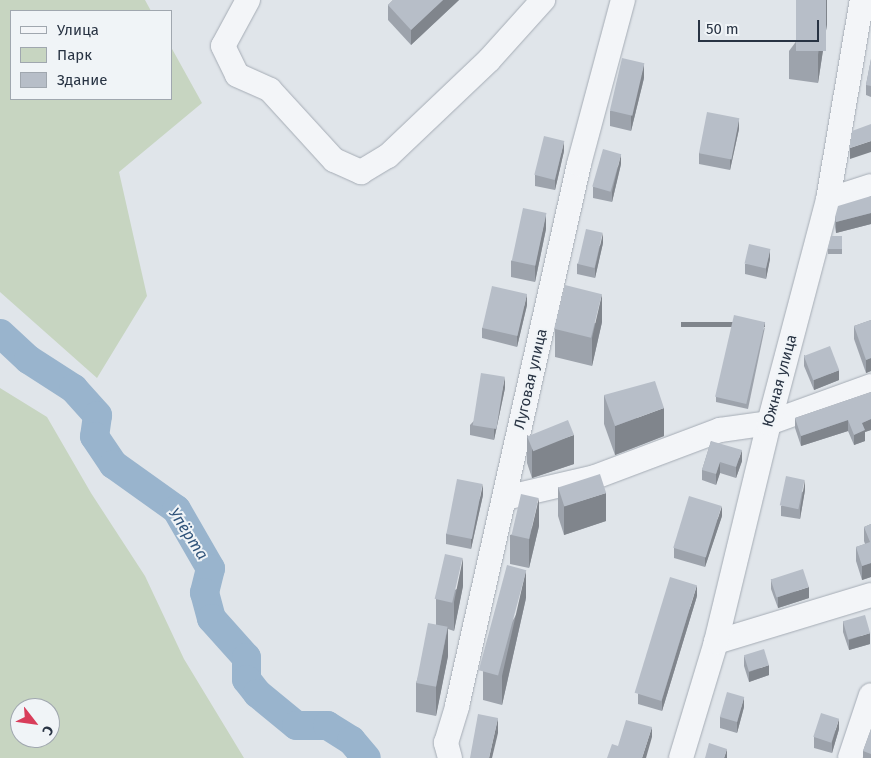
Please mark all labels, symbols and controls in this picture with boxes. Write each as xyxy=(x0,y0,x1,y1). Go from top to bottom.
legend xyxy=(10,10,172,100)
scale bar xyxy=(701,10,822,42)
text: 50 m xyxy=(706,20,739,38)
text: Улица xyxy=(57,21,99,39)
text: Парк xyxy=(57,46,92,64)
text: Здание xyxy=(57,71,107,89)
street label: Луговая улица xyxy=(511,327,551,431)
street label: Южная улица xyxy=(759,333,801,429)
water label: Упёрта xyxy=(164,505,212,563)
north arrow xyxy=(10,698,60,748)
text: С xyxy=(38,723,57,738)

